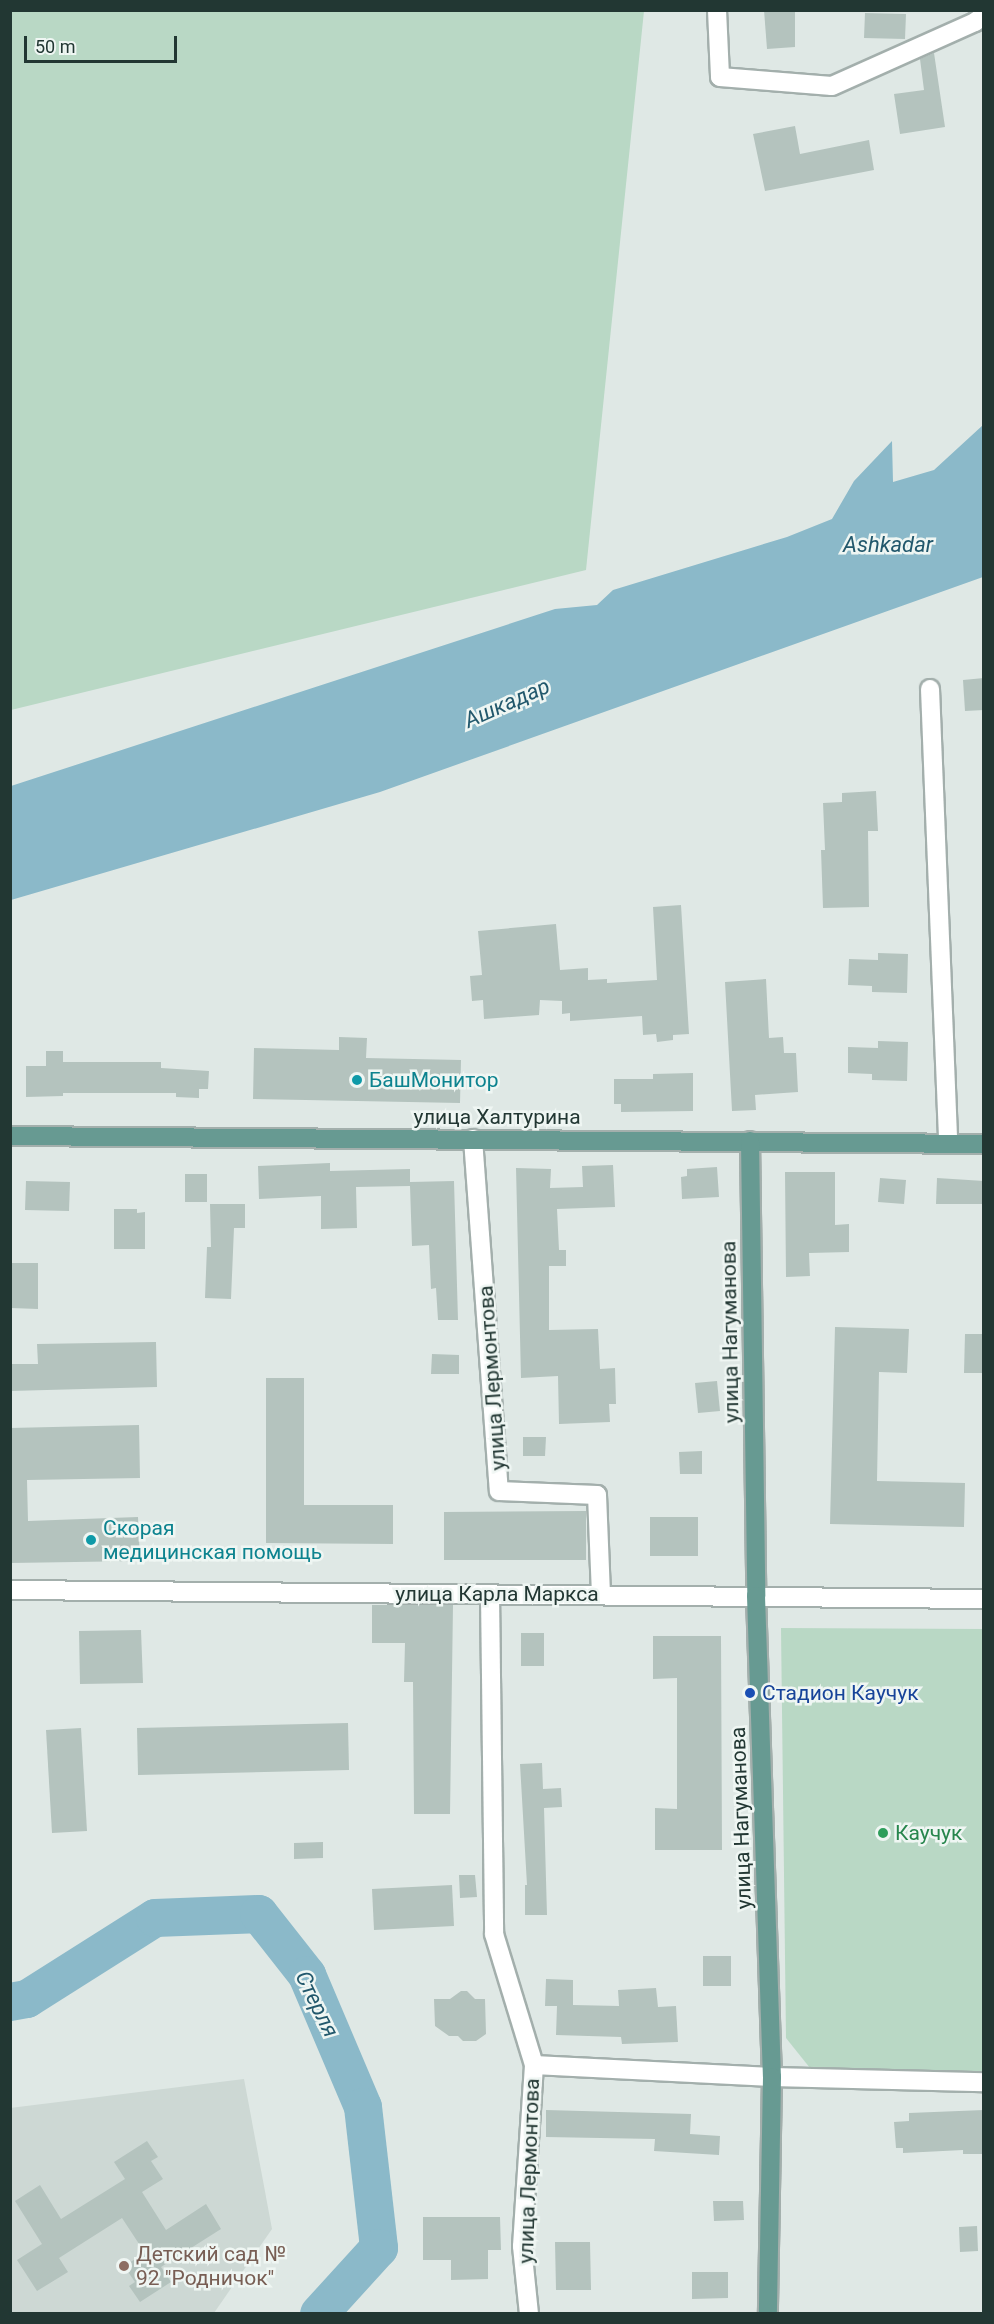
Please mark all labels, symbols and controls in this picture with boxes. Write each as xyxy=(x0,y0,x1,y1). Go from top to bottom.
scale bar xyxy=(27,24,180,62)
text: 50 m xyxy=(35,36,75,57)
water label: Ashkadar xyxy=(843,532,933,558)
water label: Ашкадар xyxy=(460,672,554,734)
place label: БашМонитор xyxy=(369,1067,499,1093)
marker: БашМонитор xyxy=(350,1073,364,1087)
street label: улица Халтурина xyxy=(413,1104,581,1130)
street label: улица Нагуманова xyxy=(716,1241,744,1423)
street label: улица Лермонтова xyxy=(473,1285,511,1471)
place label: Скорая медицинская помощь xyxy=(103,1515,322,1565)
marker: Скорая медицинская помощь xyxy=(84,1533,98,1547)
street label: улица Карла Маркса xyxy=(395,1581,599,1607)
place label: Стадион Каучук xyxy=(762,1680,919,1706)
marker: Стадион Каучук xyxy=(743,1686,757,1700)
street label: улица Нагуманова xyxy=(725,1726,757,1910)
place label: Каучук xyxy=(895,1820,962,1846)
marker: Каучук xyxy=(876,1826,890,1840)
water label: Стерля xyxy=(290,1967,344,2041)
street label: улица Лермонтова xyxy=(513,2078,545,2264)
place label: Детский сад № 92 "Родничок" xyxy=(136,2241,286,2291)
marker: Детский сад № 92 "Родничок" xyxy=(117,2259,131,2273)

